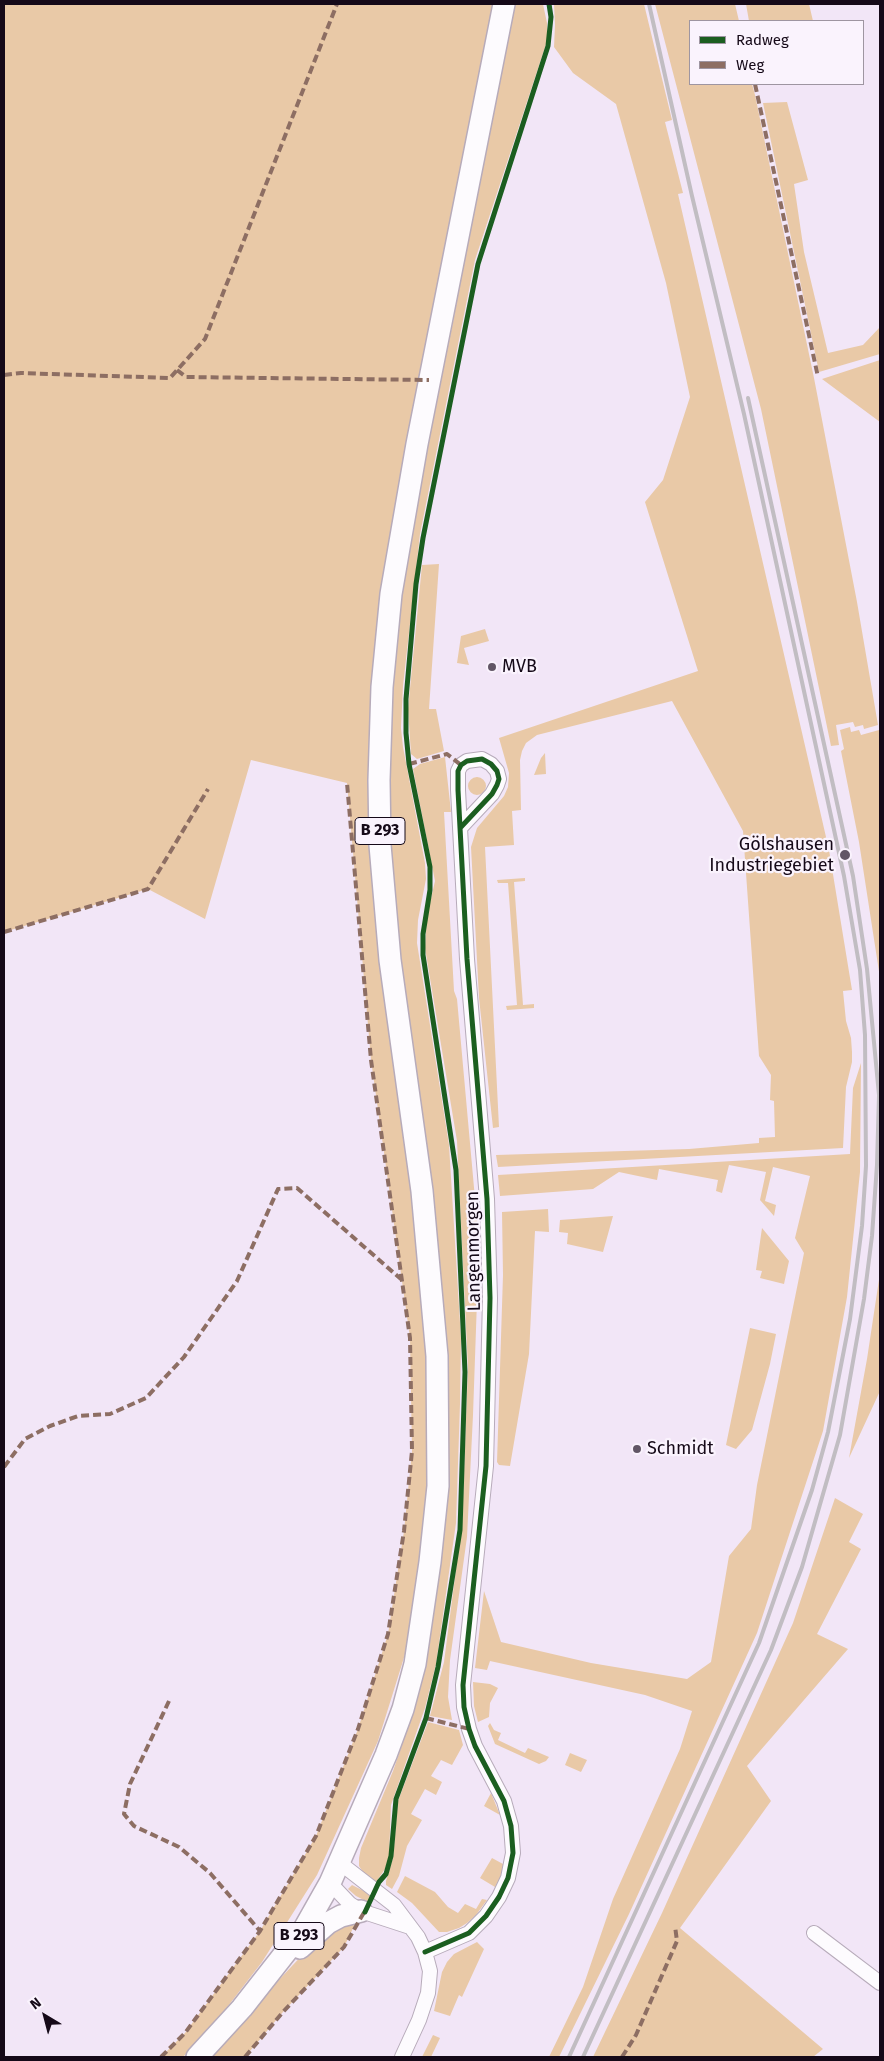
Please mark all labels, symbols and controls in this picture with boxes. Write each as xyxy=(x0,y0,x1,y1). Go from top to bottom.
legend xyxy=(689,20,864,85)
text: Radweg xyxy=(736,31,789,49)
text: Weg xyxy=(736,56,764,74)
place label: MVB xyxy=(502,656,537,678)
marker: MVB xyxy=(486,661,498,673)
road number: B 293 xyxy=(355,818,405,844)
place label: Gölshausen Industriegebiet xyxy=(709,834,834,876)
marker: Gölshausen Industriegebiet xyxy=(838,848,852,862)
street label: Langenmorgen xyxy=(462,1191,486,1311)
place label: Schmidt xyxy=(647,1438,714,1460)
marker: Schmidt xyxy=(631,1443,643,1455)
road number: B 293 xyxy=(274,1922,324,1950)
north arrow xyxy=(20,1991,70,2041)
text: N xyxy=(27,1994,44,2013)

